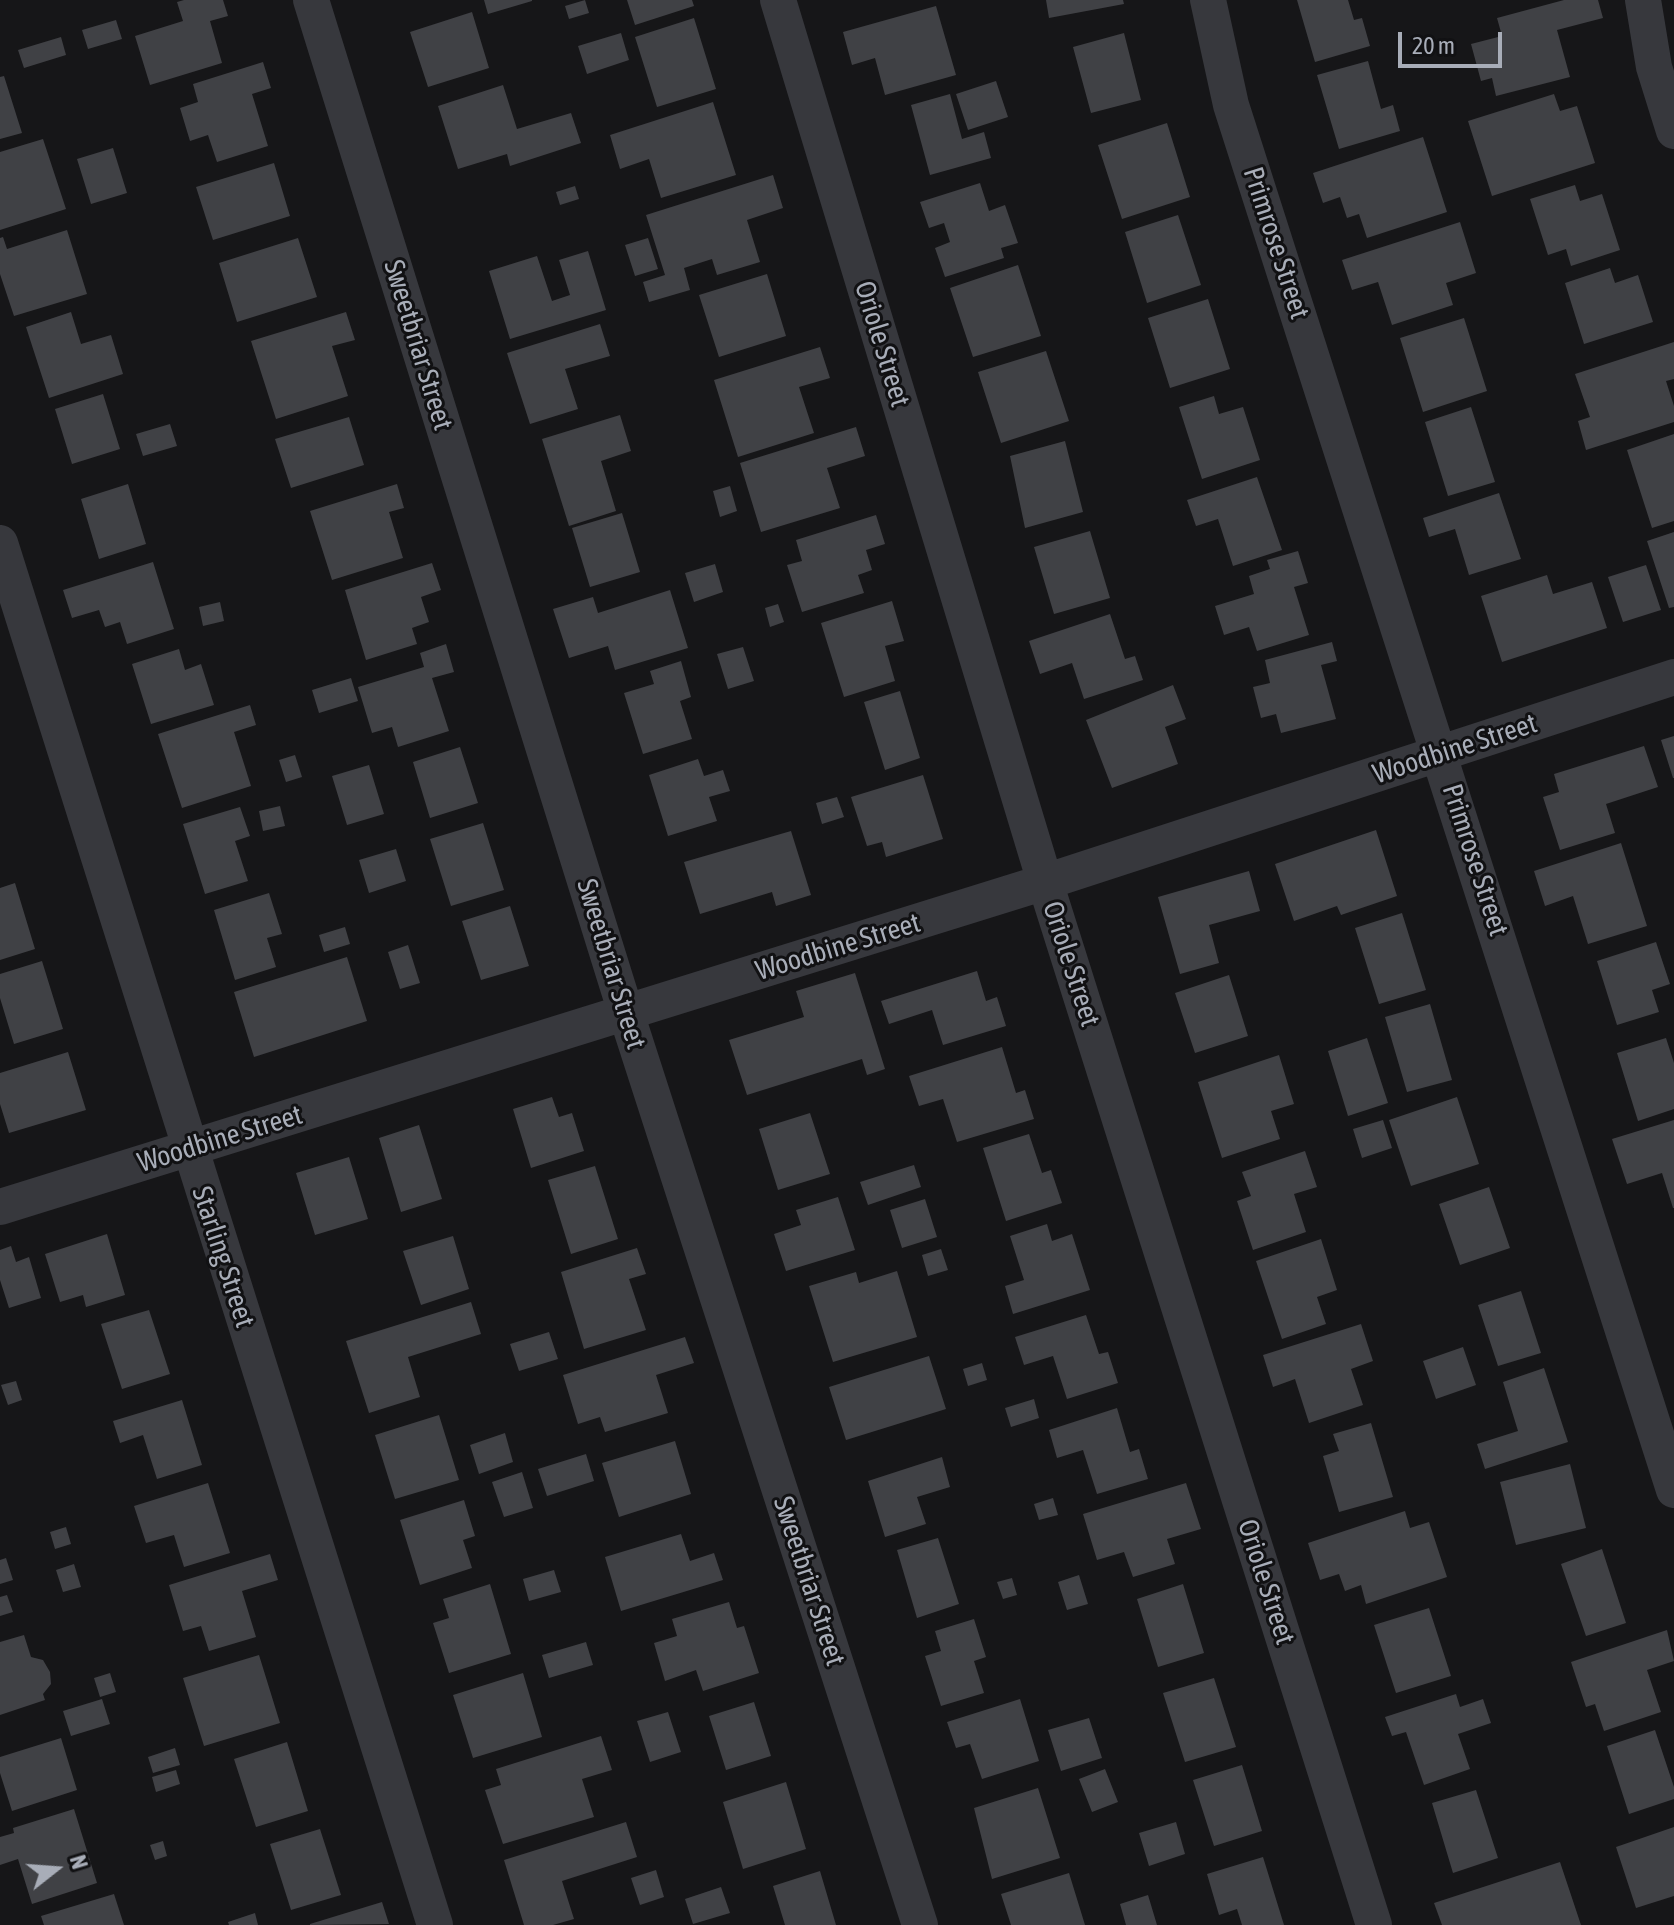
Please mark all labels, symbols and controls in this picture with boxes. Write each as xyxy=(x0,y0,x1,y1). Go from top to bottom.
scale bar xyxy=(1402,16,1506,66)
text: 20 m xyxy=(1412,32,1455,59)
street label: Primrose Street xyxy=(1236,163,1316,323)
street label: Sweetbriar Street xyxy=(376,256,460,434)
street label: Oriole Street xyxy=(847,277,917,411)
street label: Woodbine Street xyxy=(1369,707,1541,791)
street label: Primrose Street xyxy=(1435,780,1515,940)
street label: Sweetbriar Street xyxy=(569,875,653,1053)
street label: Oriole Street xyxy=(1035,897,1107,1031)
street label: Woodbine Street xyxy=(752,906,924,988)
street label: Woodbine Street xyxy=(134,1098,306,1180)
street label: Starling Street xyxy=(184,1182,262,1332)
street label: Sweetbriar Street xyxy=(766,1492,852,1670)
street label: Oriole Street xyxy=(1230,1515,1302,1649)
north arrow xyxy=(16,1829,96,1909)
text: N xyxy=(65,1852,93,1872)

